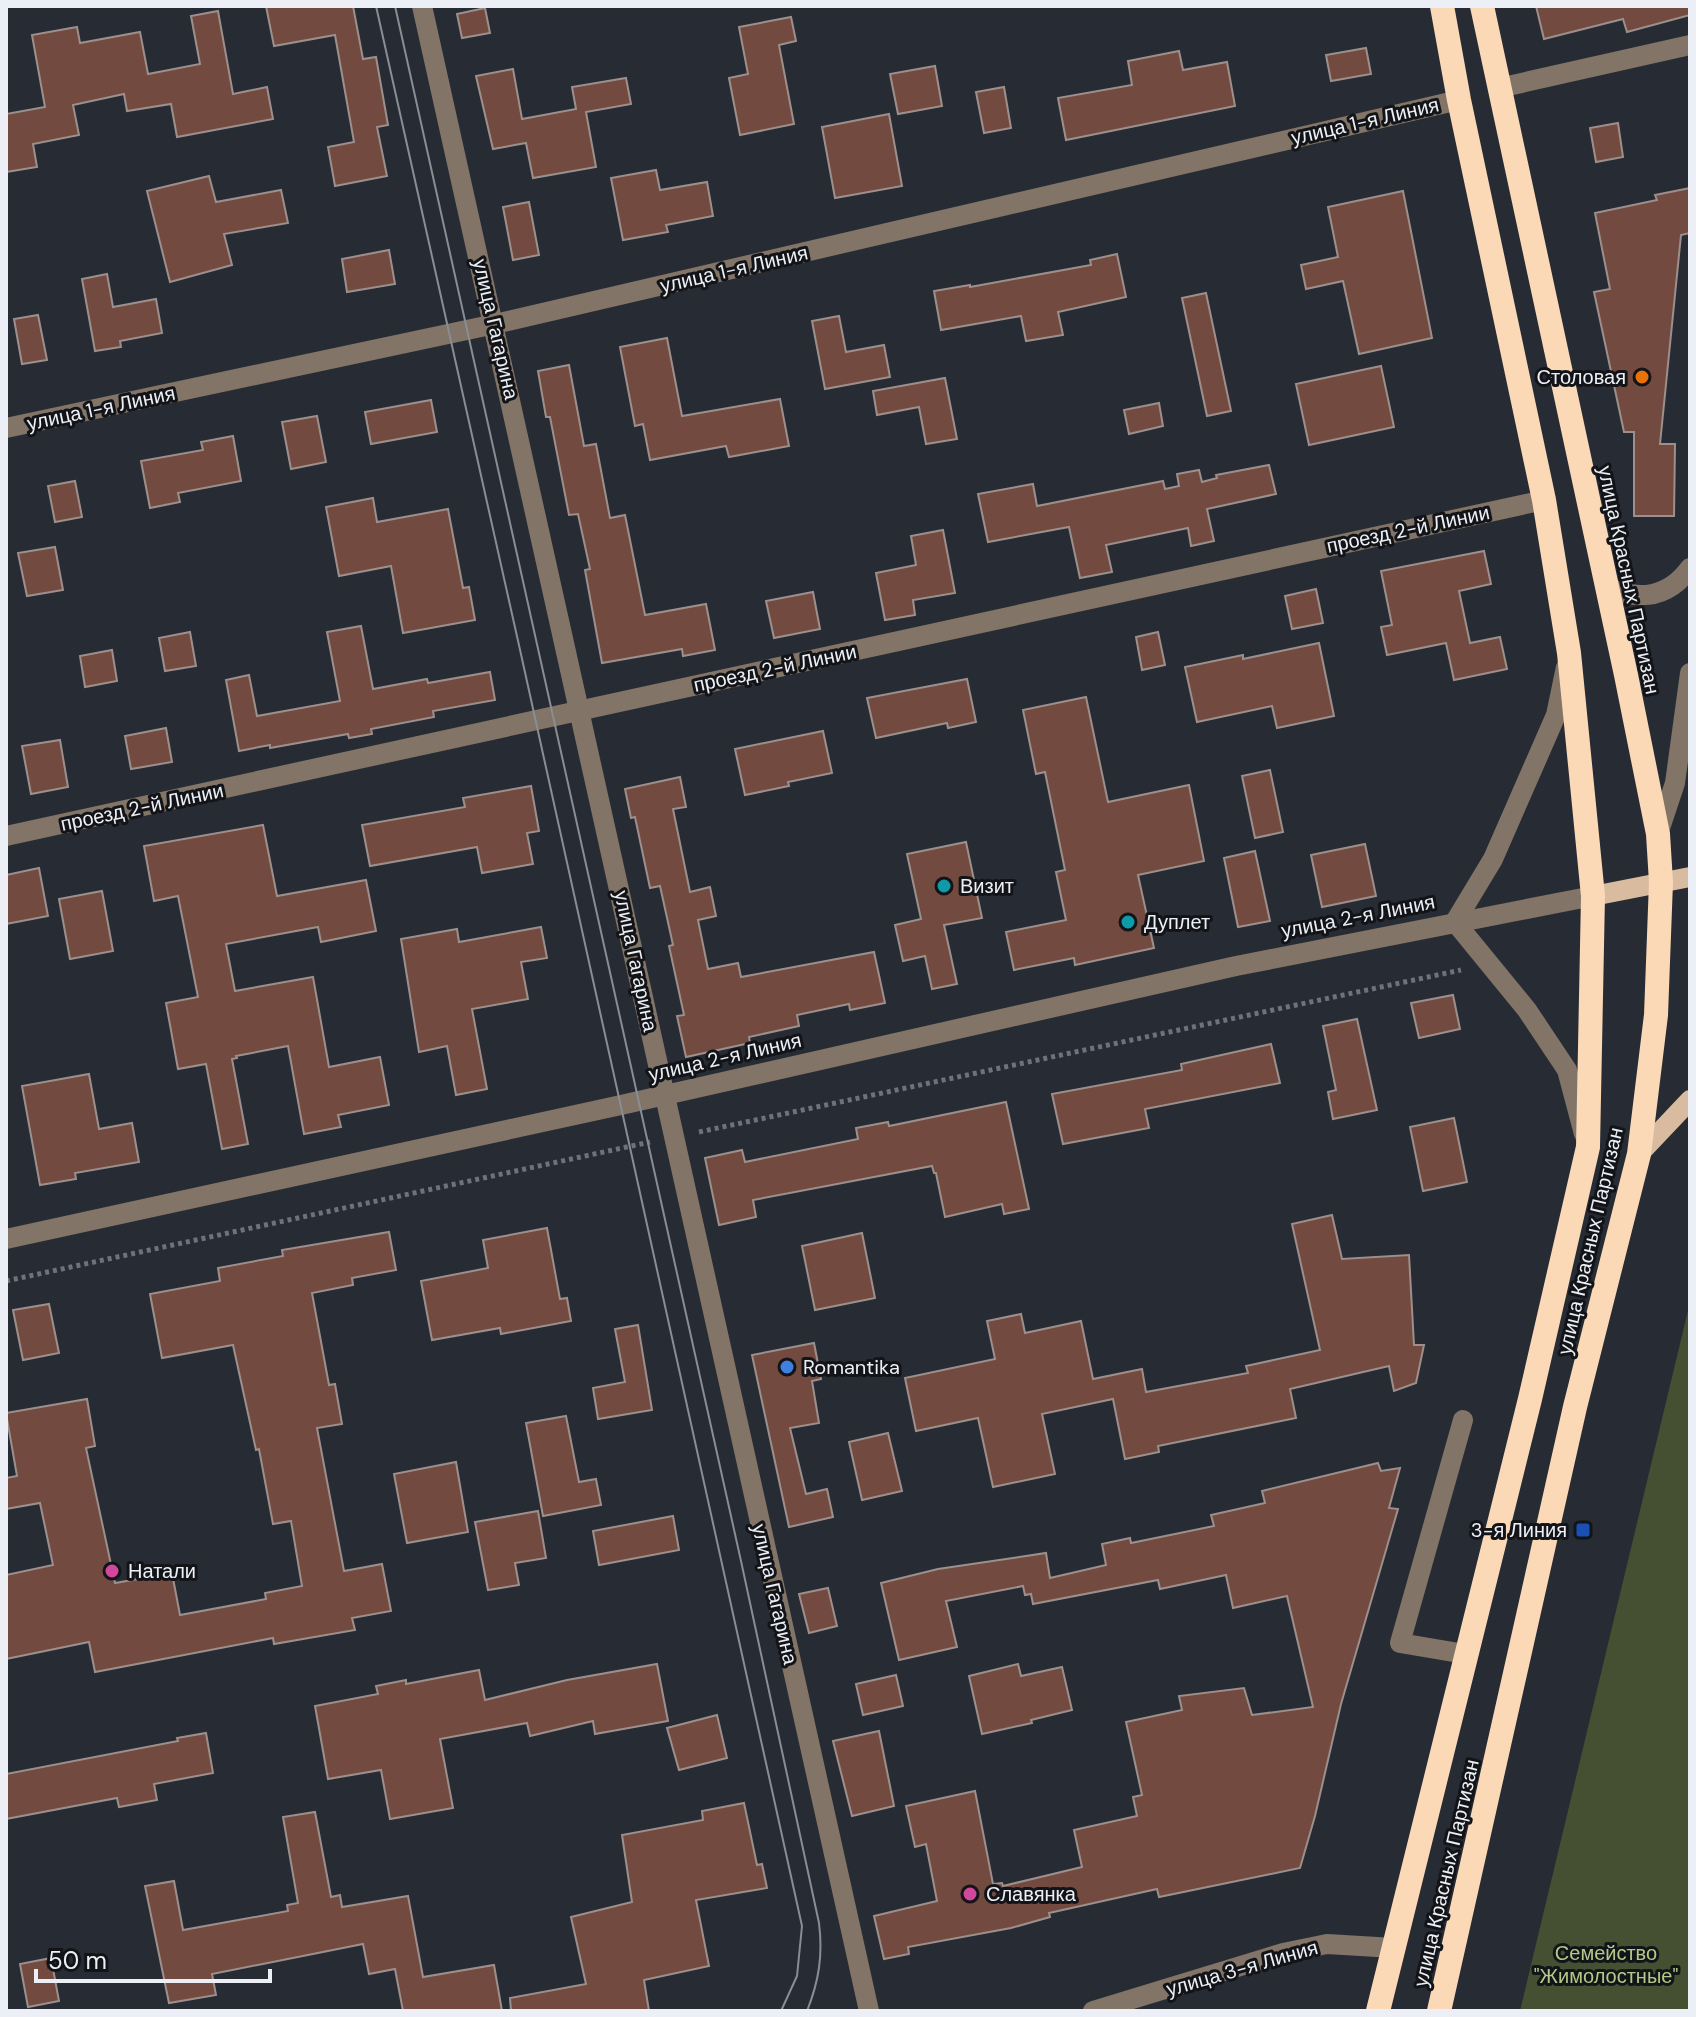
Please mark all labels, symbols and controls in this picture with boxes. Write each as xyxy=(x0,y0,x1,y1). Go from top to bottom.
street label: улица 1-я Линия xyxy=(1289,91,1441,151)
street label: улица 1-я Линия xyxy=(658,239,810,299)
street label: улица Гагарина xyxy=(467,256,525,403)
place label: Столовая xyxy=(1537,364,1626,390)
marker: Столовая xyxy=(1633,368,1651,386)
street label: улица 1-я Линия xyxy=(25,380,177,436)
street label: улица Красных Партизан xyxy=(1592,463,1666,697)
street label: проезд 2-й Линии xyxy=(1324,499,1492,559)
street label: проезд 2-й Линии xyxy=(691,638,859,698)
street label: проезд 2-й Линии xyxy=(58,777,226,837)
place label: Визит xyxy=(960,873,1014,899)
marker: Визит xyxy=(935,877,953,895)
street label: улица Гагарина xyxy=(608,888,664,1035)
street label: улица 2-я Линия xyxy=(1279,888,1437,944)
place label: Дуплет xyxy=(1144,909,1210,935)
marker: Дуплет xyxy=(1119,913,1137,931)
street label: улица 2-я Линия xyxy=(646,1027,804,1087)
street label: улица Красных Партизан xyxy=(1551,1125,1629,1357)
place label: Romantika xyxy=(803,1354,900,1380)
marker: Romantika xyxy=(778,1358,796,1376)
place label: 3-я Линия xyxy=(1471,1517,1567,1543)
street label: улица Гагарина xyxy=(746,1521,804,1668)
marker: 3-я Линия xyxy=(1574,1521,1592,1539)
place label: Натали xyxy=(128,1558,196,1584)
marker: Натали xyxy=(103,1562,121,1580)
street label: улица Красных Партизан xyxy=(1407,1757,1485,1989)
place label: Славянка xyxy=(986,1881,1077,1907)
marker: Славянка xyxy=(961,1885,979,1903)
scale bar xyxy=(36,1933,270,1983)
street label: улица 3-я Линия xyxy=(1163,1934,1321,2002)
park label: Семейство "Жимолостные" xyxy=(1534,1940,1678,1989)
text: 50 m xyxy=(48,1945,107,1976)

